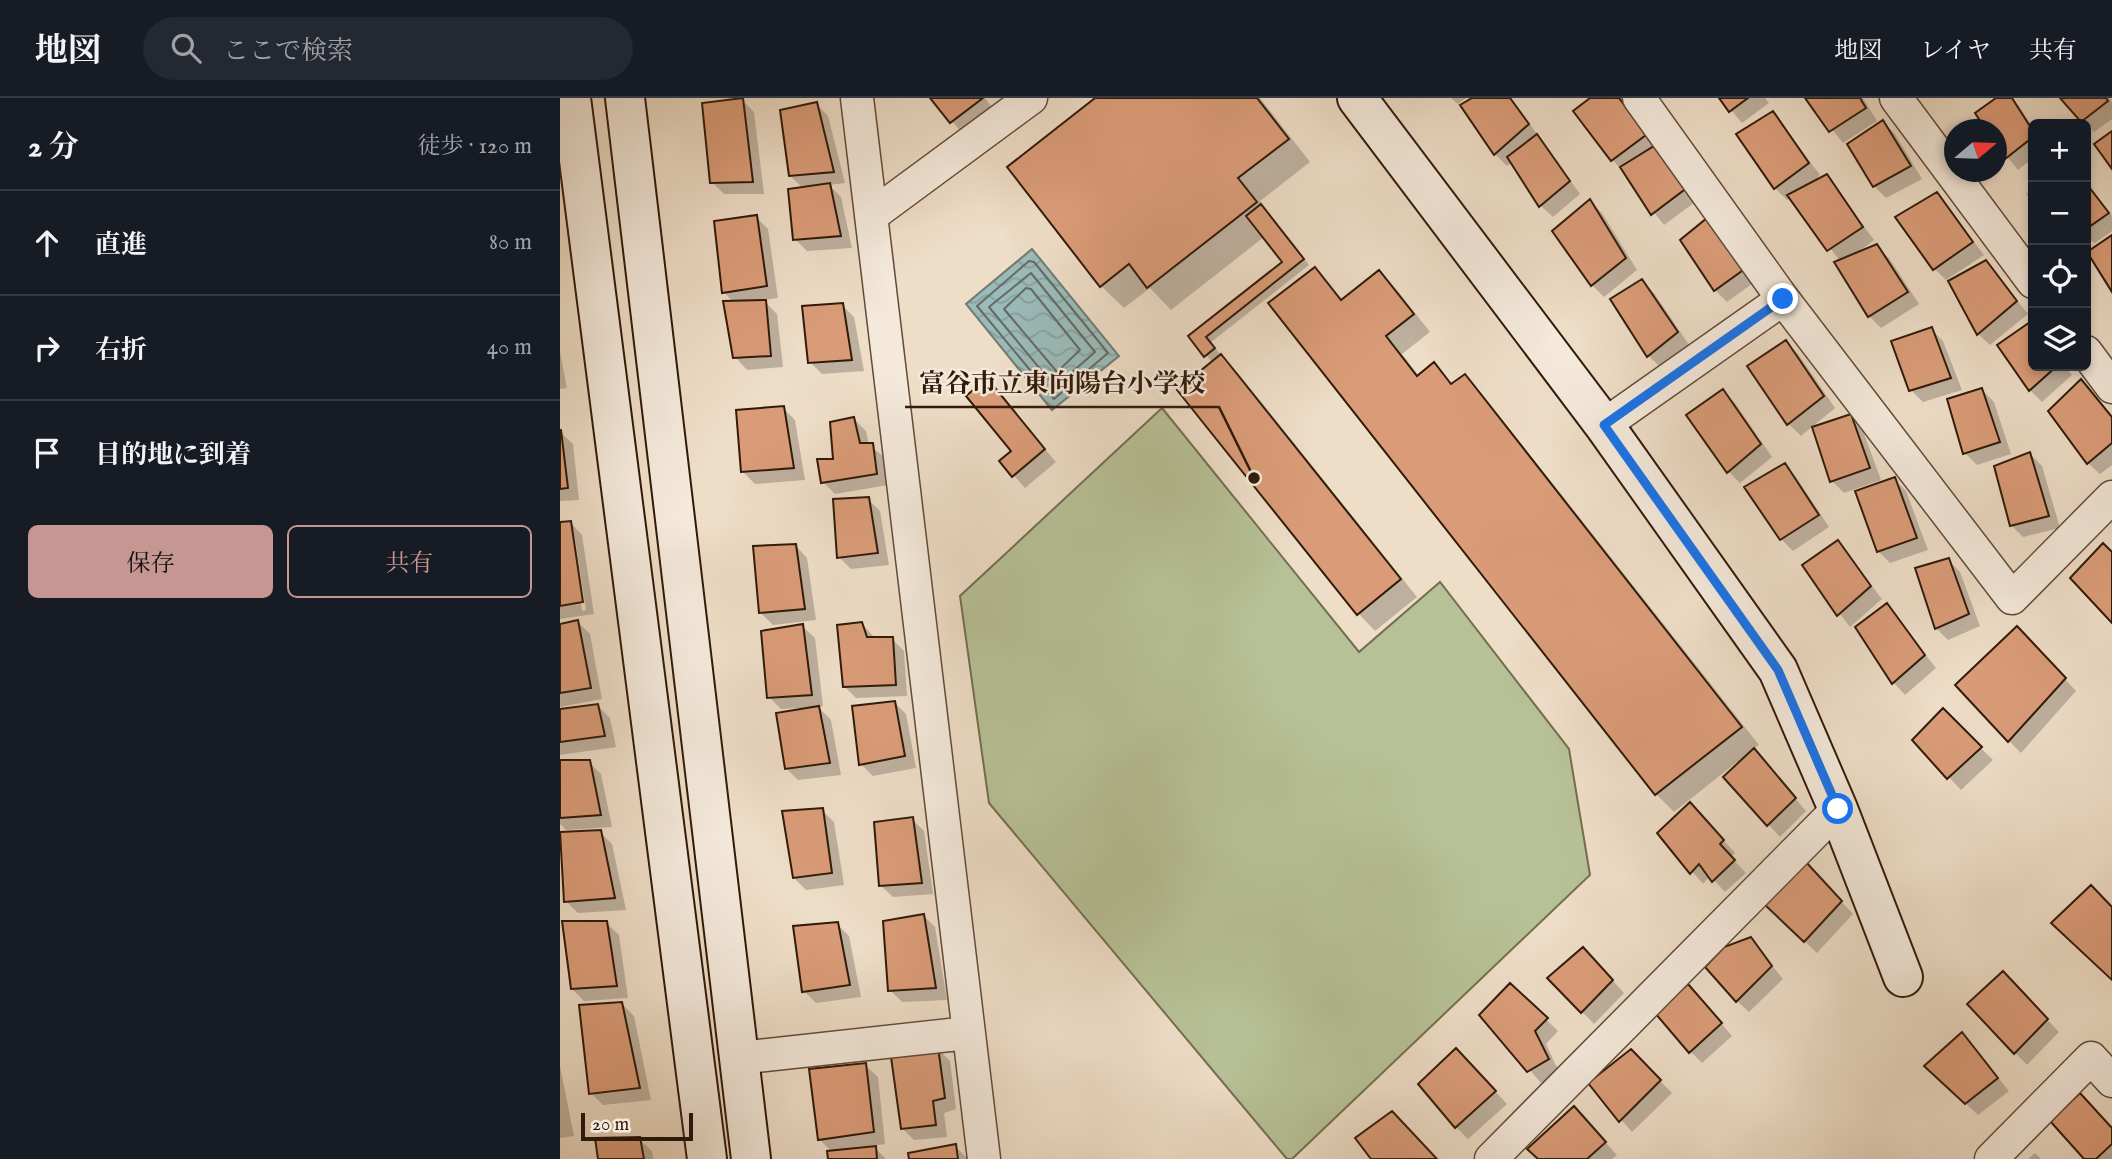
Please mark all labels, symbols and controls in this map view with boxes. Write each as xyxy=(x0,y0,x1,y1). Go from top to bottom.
search box xyxy=(143,17,633,80)
icon: search xyxy=(167,29,205,67)
text: 地図 xyxy=(35,31,101,73)
text: ここで検索 xyxy=(223,35,353,68)
text: 地図 xyxy=(1834,36,1882,67)
text: レイヤ xyxy=(1920,36,1991,67)
text: 共有 xyxy=(2029,36,2077,67)
north arrow xyxy=(1944,119,2007,182)
map controls xyxy=(2028,119,2091,371)
button: + xyxy=(2028,119,2091,182)
text: 2 分 xyxy=(28,129,79,167)
text: 徒歩 · 120 m xyxy=(417,132,532,161)
button: − xyxy=(2028,182,2091,245)
icon: ahead xyxy=(28,224,66,262)
text: 80 m xyxy=(489,228,532,257)
text: 直進 xyxy=(95,229,147,262)
button: locate xyxy=(2028,245,2091,308)
route end xyxy=(1767,283,1798,314)
button: layers xyxy=(2028,308,2091,371)
icon: right xyxy=(28,329,66,367)
text: 40 m xyxy=(487,333,532,362)
text: 右折 xyxy=(95,334,147,367)
callout: 富谷市立東向陽台小学校 xyxy=(905,360,1219,407)
text: 富谷市立東向陽台小学校 xyxy=(919,368,1205,401)
icon: arrive xyxy=(28,434,66,472)
text: 目的地に到着 xyxy=(95,439,251,472)
button: 保存 xyxy=(28,525,273,598)
button: 共有 xyxy=(287,525,532,598)
route start xyxy=(1822,793,1853,824)
scale bar xyxy=(581,1110,693,1142)
text: 20 m xyxy=(592,1113,629,1137)

